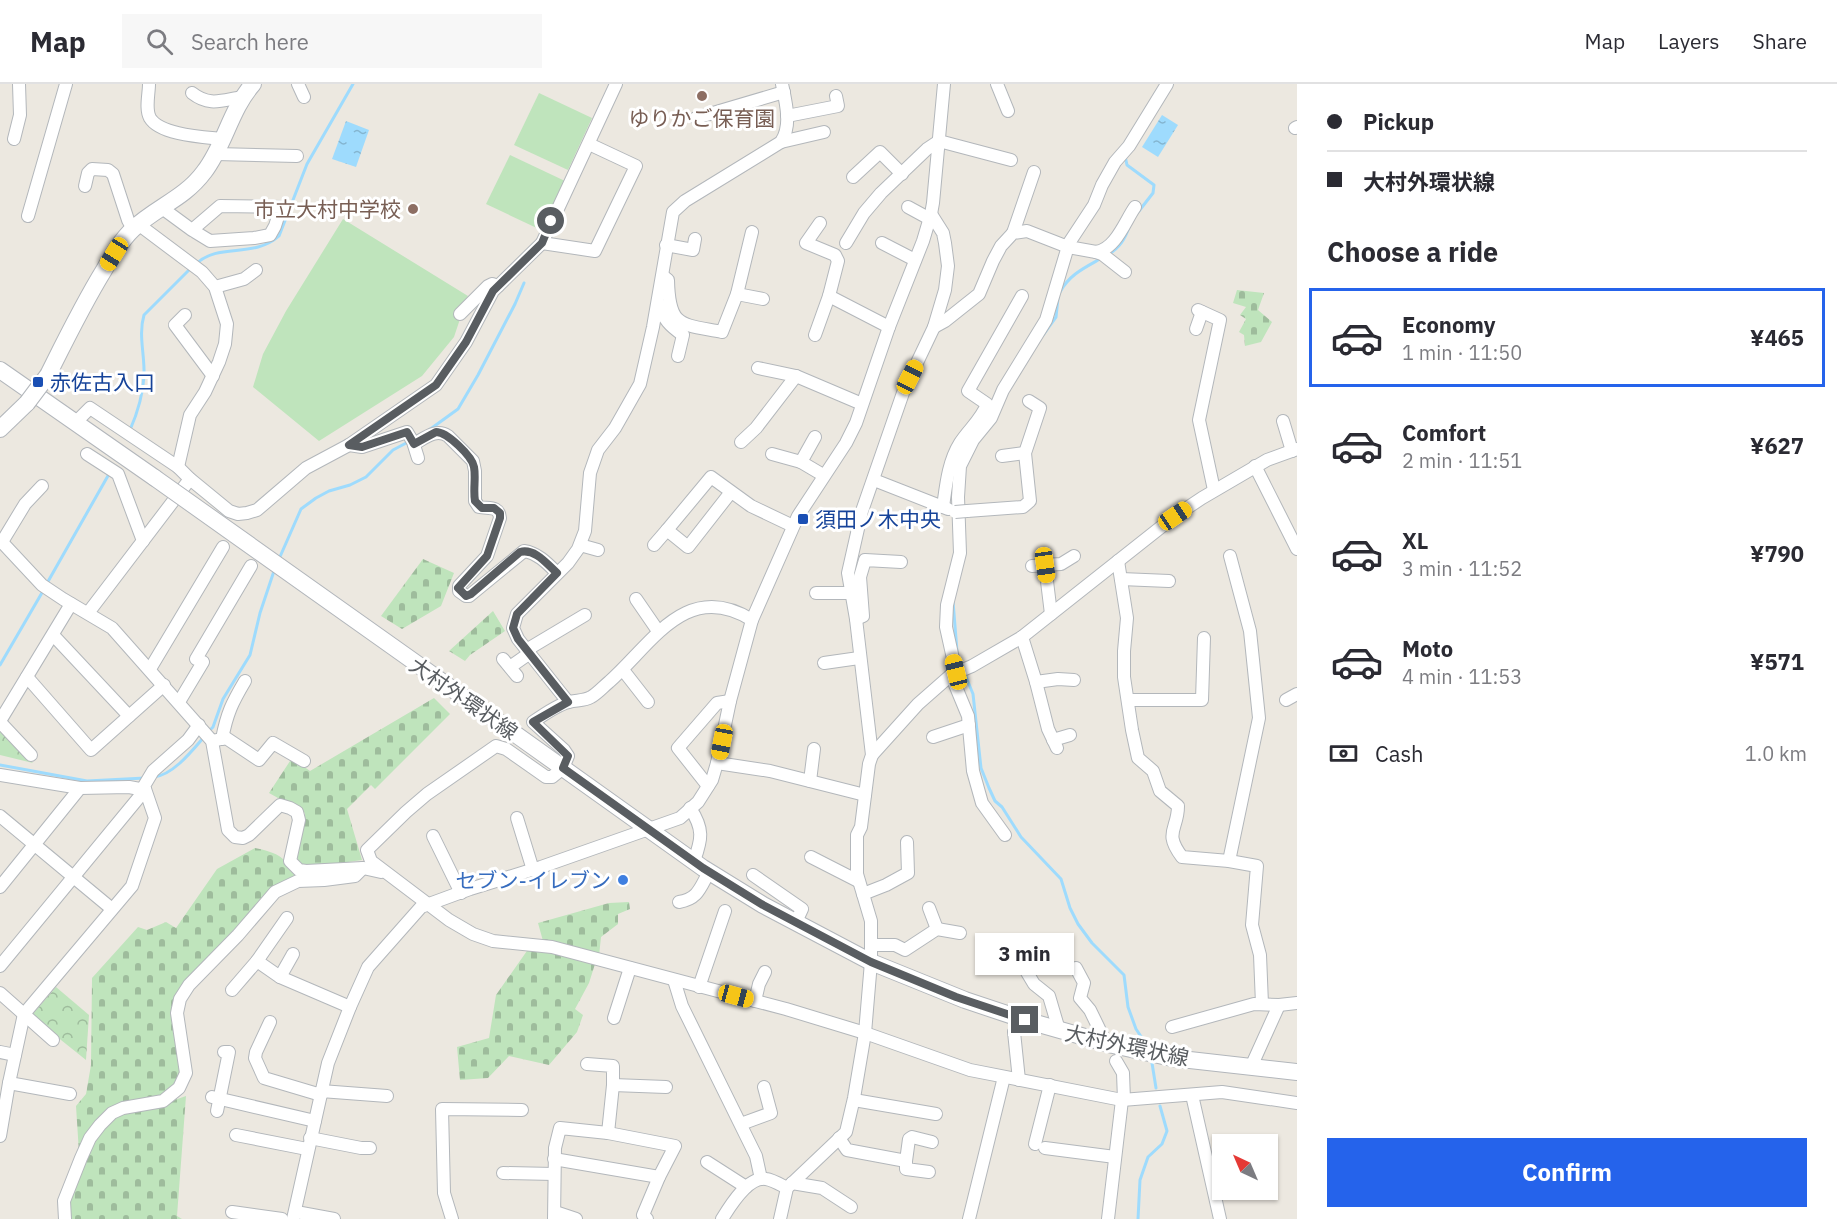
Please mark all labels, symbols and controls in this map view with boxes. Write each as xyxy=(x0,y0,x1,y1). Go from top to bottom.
search box xyxy=(122,14,542,68)
text: Map xyxy=(30,23,86,60)
icon: search xyxy=(143,25,176,58)
text: Search here xyxy=(191,27,309,56)
text: Map xyxy=(1585,27,1625,55)
text: Layers xyxy=(1658,27,1720,55)
text: Share xyxy=(1753,27,1807,55)
marker: ゆりかご保育園 xyxy=(695,89,709,103)
place label: ゆりかご保育園 xyxy=(629,104,776,132)
text: Pickup xyxy=(1363,107,1434,136)
text: 大村外環状線 xyxy=(1363,167,1495,196)
place label: 市立大村中学校 xyxy=(254,195,401,223)
marker: 市立大村中学校 xyxy=(406,202,420,216)
route start xyxy=(537,207,564,234)
car xyxy=(97,234,131,274)
text: Choose a ride xyxy=(1327,234,1498,269)
text: Economy xyxy=(1402,310,1496,339)
icon: car xyxy=(1330,311,1384,365)
text: ¥465 xyxy=(1750,323,1804,352)
text: 1 min · 11:50 xyxy=(1402,339,1522,366)
car xyxy=(894,357,926,397)
place label: 赤佐古入口 xyxy=(50,368,155,396)
marker: 赤佐古入口 xyxy=(31,375,45,389)
text: Comfort xyxy=(1402,418,1486,447)
icon: car xyxy=(1330,419,1384,473)
text: ¥627 xyxy=(1750,431,1804,460)
text: 2 min · 11:51 xyxy=(1402,447,1522,474)
car xyxy=(1155,498,1195,534)
place label: 須田ノ木中央 xyxy=(815,505,941,533)
marker: 須田ノ木中央 xyxy=(796,512,810,526)
text: XL xyxy=(1402,526,1428,555)
icon: car xyxy=(1330,527,1384,581)
text: ¥790 xyxy=(1750,539,1804,568)
car xyxy=(1034,546,1056,584)
text: 3 min · 11:52 xyxy=(1402,555,1522,582)
text: Moto xyxy=(1402,634,1453,663)
icon: car xyxy=(1330,635,1384,689)
text: ¥571 xyxy=(1750,647,1804,676)
street label: 大村外環状線 xyxy=(404,650,524,746)
car xyxy=(943,652,969,692)
text: 4 min · 11:53 xyxy=(1402,663,1522,690)
car xyxy=(710,723,734,761)
icon: cash xyxy=(1327,737,1360,770)
text: Cash xyxy=(1375,739,1424,768)
text: 1.0 km xyxy=(1745,740,1807,767)
place label: セブン-イレブン xyxy=(456,866,611,894)
marker: セブン-イレブン xyxy=(616,873,630,887)
callout: 3 min xyxy=(976,933,1074,975)
text: 3 min xyxy=(998,940,1051,967)
car xyxy=(716,983,756,1009)
route end xyxy=(1011,1006,1038,1033)
street label: 大村外環状線 xyxy=(1062,1018,1192,1072)
north arrow xyxy=(1212,1134,1278,1200)
map controls xyxy=(1212,1134,1278,1200)
button: Confirm xyxy=(1327,1138,1807,1207)

